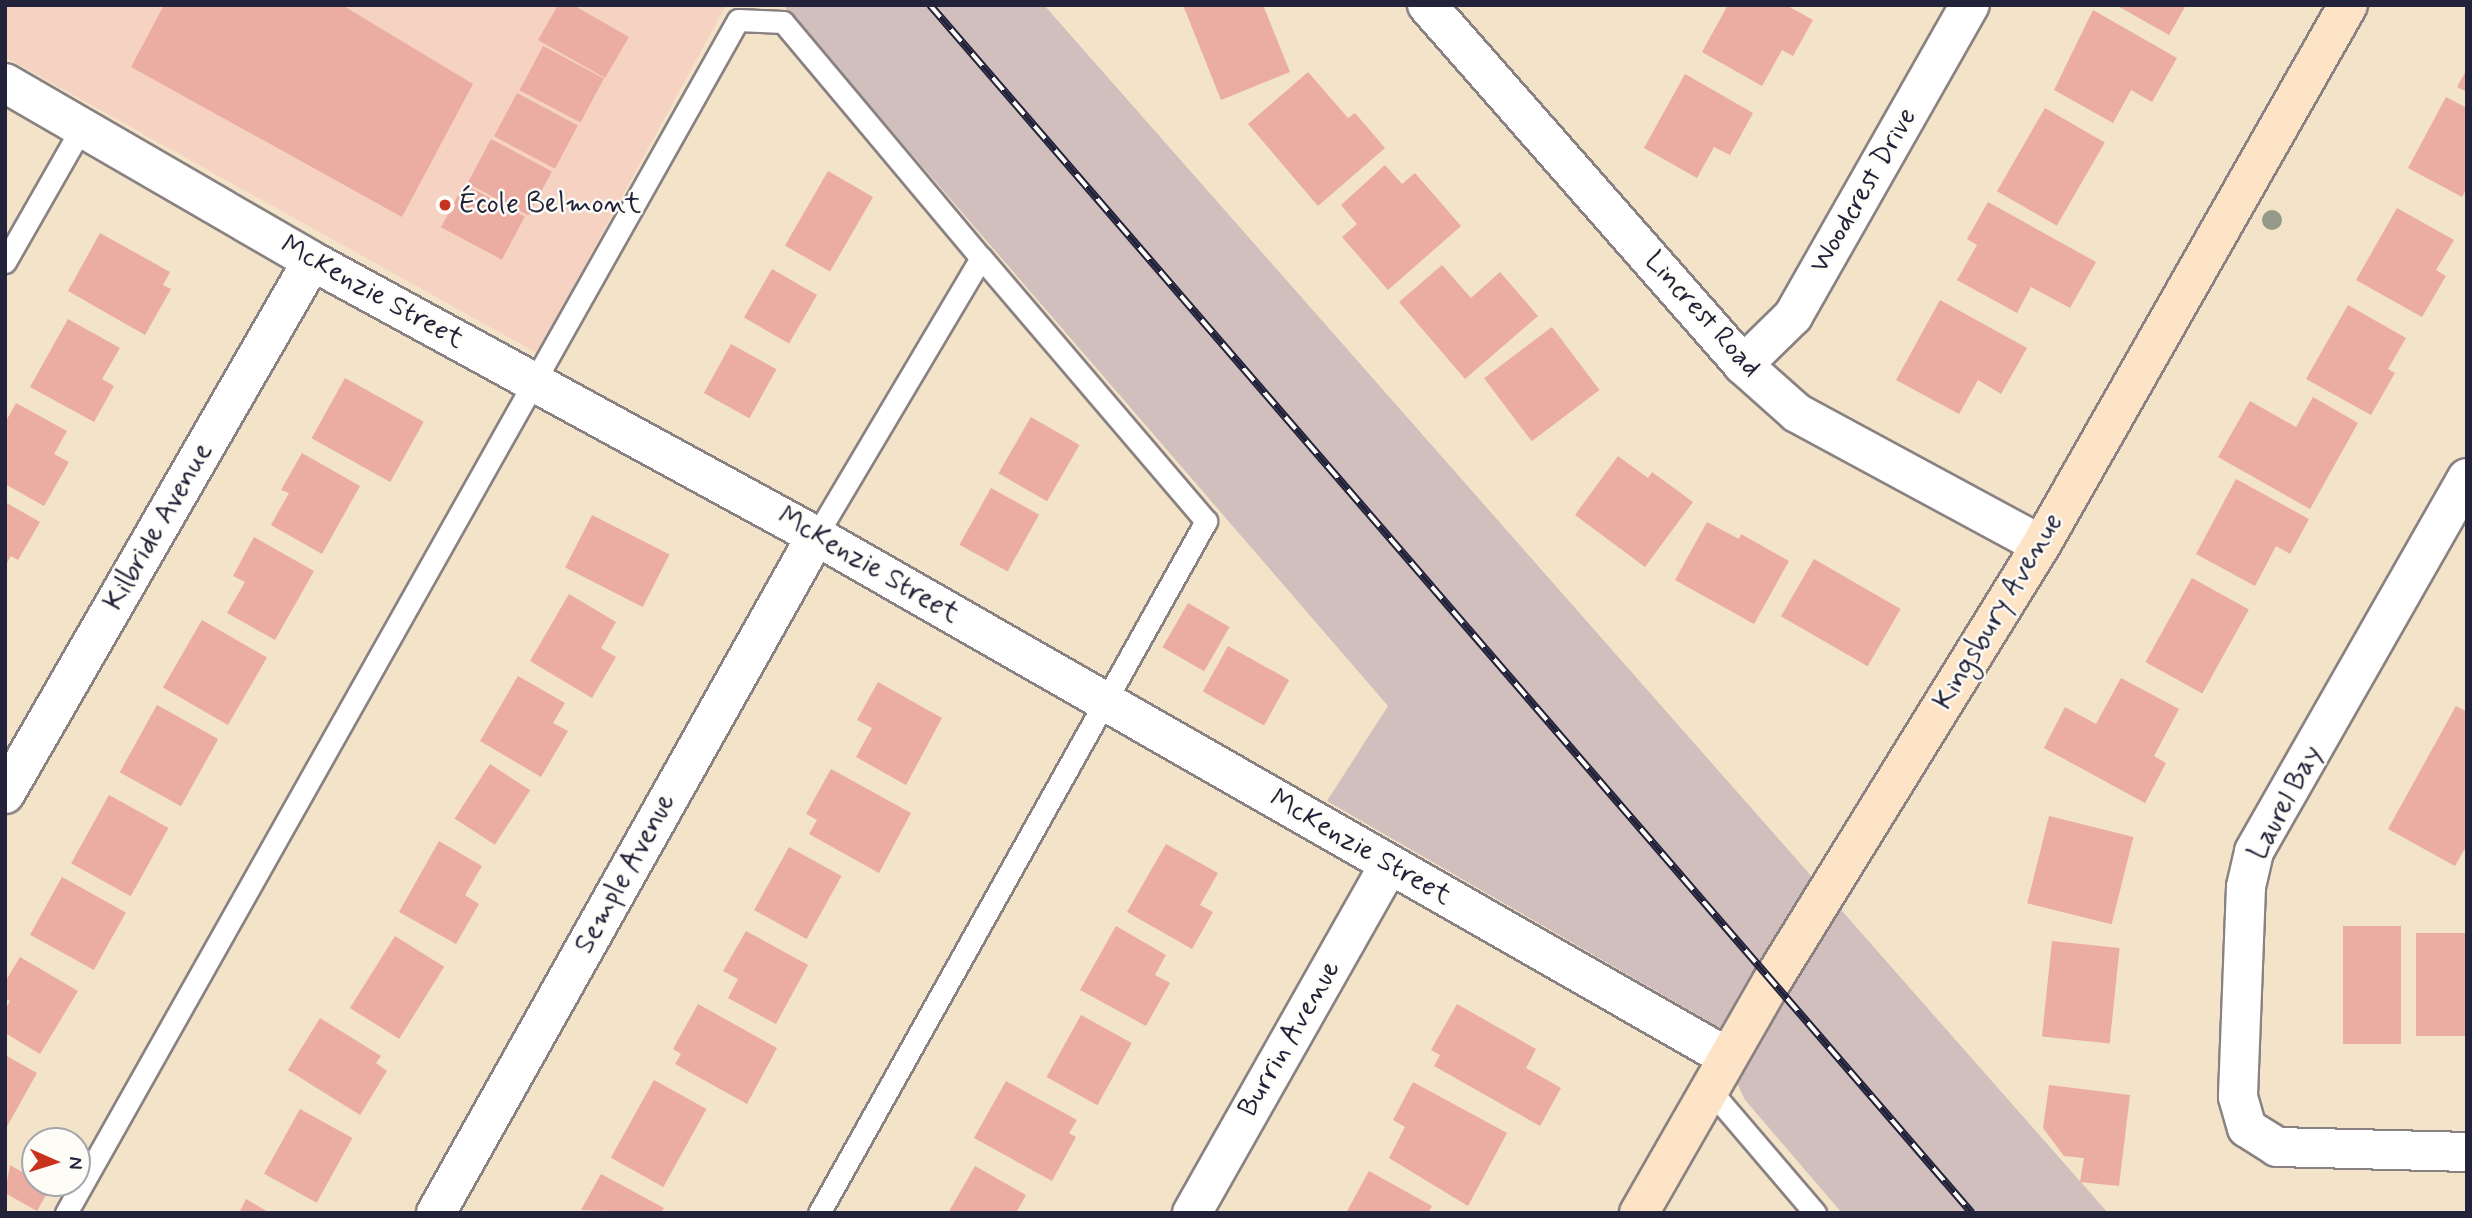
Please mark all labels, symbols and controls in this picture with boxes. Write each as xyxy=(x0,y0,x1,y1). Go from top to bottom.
street label: Woodcrest Drive xyxy=(1803,103,1925,279)
place label: École Belmont xyxy=(459,188,631,222)
marker: École Belmont xyxy=(437,197,453,213)
street label: McKenzie Street xyxy=(275,229,469,357)
street label: Lincrest Road xyxy=(1637,245,1767,385)
street label: Kilbride Avenue xyxy=(97,437,221,617)
street label: McKenzie Street xyxy=(771,500,965,632)
street label: Kingsbury Avenue xyxy=(1928,509,2070,715)
street label: Laurel Bay xyxy=(2242,740,2330,866)
street label: McKenzie Street xyxy=(1263,782,1457,914)
street label: Semple Avenue xyxy=(567,786,685,962)
street label: Burrin Avenue xyxy=(1233,956,1347,1122)
north arrow xyxy=(21,1127,91,1197)
text: N xyxy=(63,1156,88,1170)

